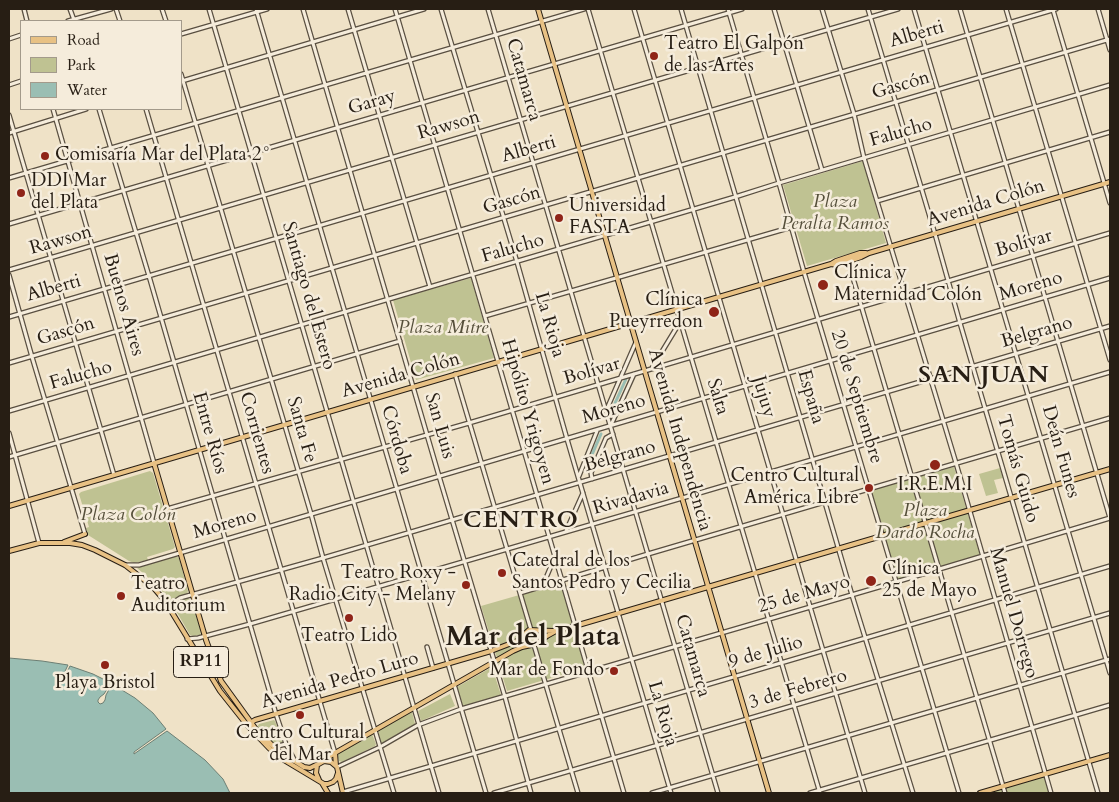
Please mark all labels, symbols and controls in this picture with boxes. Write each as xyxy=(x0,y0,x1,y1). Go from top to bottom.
street label: Alberti xyxy=(887,16,947,54)
legend xyxy=(20,20,182,110)
text: Road xyxy=(67,30,100,50)
place label: Teatro El Galpón de las Artes xyxy=(664,34,804,78)
street label: Catamarca xyxy=(500,36,546,124)
marker: Teatro El Galpón de las Artes xyxy=(648,50,660,62)
text: Park xyxy=(67,55,96,75)
street label: Gascón xyxy=(869,67,933,105)
text: Water xyxy=(67,80,107,100)
street label: Garay xyxy=(346,85,398,121)
street label: Rawson xyxy=(415,106,483,146)
street label: Falucho xyxy=(867,113,935,153)
street label: Alberti xyxy=(499,131,559,169)
place label: Comisaría Mar del Plata 2° xyxy=(55,145,271,167)
marker: Comisaría Mar del Plata 2° xyxy=(39,150,51,162)
place label: DDI Mar del Plata xyxy=(31,171,106,215)
street label: Avenida Colón xyxy=(924,175,1048,233)
street label: Gascón xyxy=(480,182,544,220)
marker: DDI Mar del Plata xyxy=(15,187,27,199)
park label: Plaza Peralta Ramos xyxy=(781,192,889,236)
place label: Universidad FASTA xyxy=(569,196,666,240)
marker: Universidad FASTA xyxy=(553,212,565,224)
street label: Santiago del Estero xyxy=(276,219,340,373)
street label: Rawson xyxy=(27,221,95,261)
street label: Bolívar xyxy=(993,225,1055,263)
street label: Falucho xyxy=(479,229,547,269)
street label: Buenos Aires xyxy=(98,251,148,359)
place label: Clínica y Maternidad Colón xyxy=(834,263,982,307)
street label: Moreno xyxy=(997,267,1065,307)
street label: Alberti xyxy=(24,270,84,308)
marker: Clínica y Maternidad Colón xyxy=(816,278,830,292)
street label: La Rioja xyxy=(529,290,569,360)
place label: Clínica Pueyrredon xyxy=(609,290,703,334)
marker: Clínica Pueyrredon xyxy=(707,305,721,319)
street label: Gascón xyxy=(34,312,98,352)
street label: Belgrano xyxy=(999,312,1075,354)
park label: Plaza Mitre xyxy=(398,318,488,340)
street label: 20 de Septiembre xyxy=(825,327,887,467)
street label: Hipólito Yrigoyen xyxy=(495,337,559,487)
street label: Avenida Independencia xyxy=(642,346,716,534)
street label: Avenida Colón xyxy=(339,348,463,404)
street label: Bolívar xyxy=(561,353,623,391)
street label: Falucho xyxy=(47,356,115,396)
district label: SAN JUAN xyxy=(917,362,1051,390)
street label: España xyxy=(791,367,829,427)
street label: Jujuy xyxy=(746,373,780,421)
street label: Salta xyxy=(701,376,733,418)
street label: Entre Ríos xyxy=(186,389,232,477)
street label: Corrientes xyxy=(233,389,279,477)
street label: Moreno xyxy=(580,390,648,430)
street label: San Luis xyxy=(419,391,459,461)
street label: Santa Fe xyxy=(281,395,321,465)
street label: Córdoba xyxy=(375,403,417,477)
street label: Deán Funes xyxy=(1036,403,1084,501)
street label: Tomás Guido xyxy=(991,412,1043,526)
street label: Belgrano xyxy=(582,436,658,478)
marker: I.R.E.M.I xyxy=(928,458,942,472)
place label: Centro Cultural América Libre xyxy=(731,466,859,510)
place label: I.R.E.M.I xyxy=(897,475,973,497)
street label: Rivadavia xyxy=(590,477,672,521)
marker: Centro Cultural América Libre xyxy=(863,482,875,494)
park label: Plaza Dardo Rocha xyxy=(876,501,974,545)
park label: Plaza Colón xyxy=(81,505,175,527)
street label: Moreno xyxy=(191,505,259,545)
district label: CENTRO xyxy=(462,507,580,535)
street label: Manuel Dorrego xyxy=(983,545,1043,681)
place label: Catedral de los Santos Pedro y Cecilia xyxy=(512,551,691,595)
place label: Clínica 25 de Mayo xyxy=(882,559,977,603)
place label: Teatro Roxy - Radio City - Melany xyxy=(289,563,456,607)
marker: Catedral de los Santos Pedro y Cecilia xyxy=(496,567,508,579)
street label: 25 de Mayo xyxy=(755,571,853,619)
place label: Teatro Auditorium xyxy=(131,574,225,618)
marker: Clínica 25 de Mayo xyxy=(864,574,878,588)
marker: Teatro Roxy - Radio City - Melany xyxy=(460,579,472,591)
marker: Teatro Auditorium xyxy=(115,590,127,602)
marker: Teatro Lido xyxy=(343,612,355,624)
street label: Catamarca xyxy=(669,612,715,700)
district label: Mar del Plata xyxy=(446,621,620,655)
place label: Teatro Lido xyxy=(301,626,397,648)
street label: 9 de Julio xyxy=(726,632,806,674)
road number: RP11 xyxy=(174,646,228,678)
street label: Avenida Pedro Luro xyxy=(259,648,421,714)
marker: Playa Bristol xyxy=(99,659,111,671)
place label: Mar de Fondo xyxy=(490,660,604,682)
marker: Mar de Fondo xyxy=(608,665,620,677)
street label: 3 de Febrero xyxy=(746,665,850,715)
place label: Playa Bristol xyxy=(55,673,155,695)
street label: La Rioja xyxy=(642,679,682,749)
marker: Centro Cultural del Mar xyxy=(294,709,306,721)
place label: Centro Cultural del Mar xyxy=(236,723,364,767)

